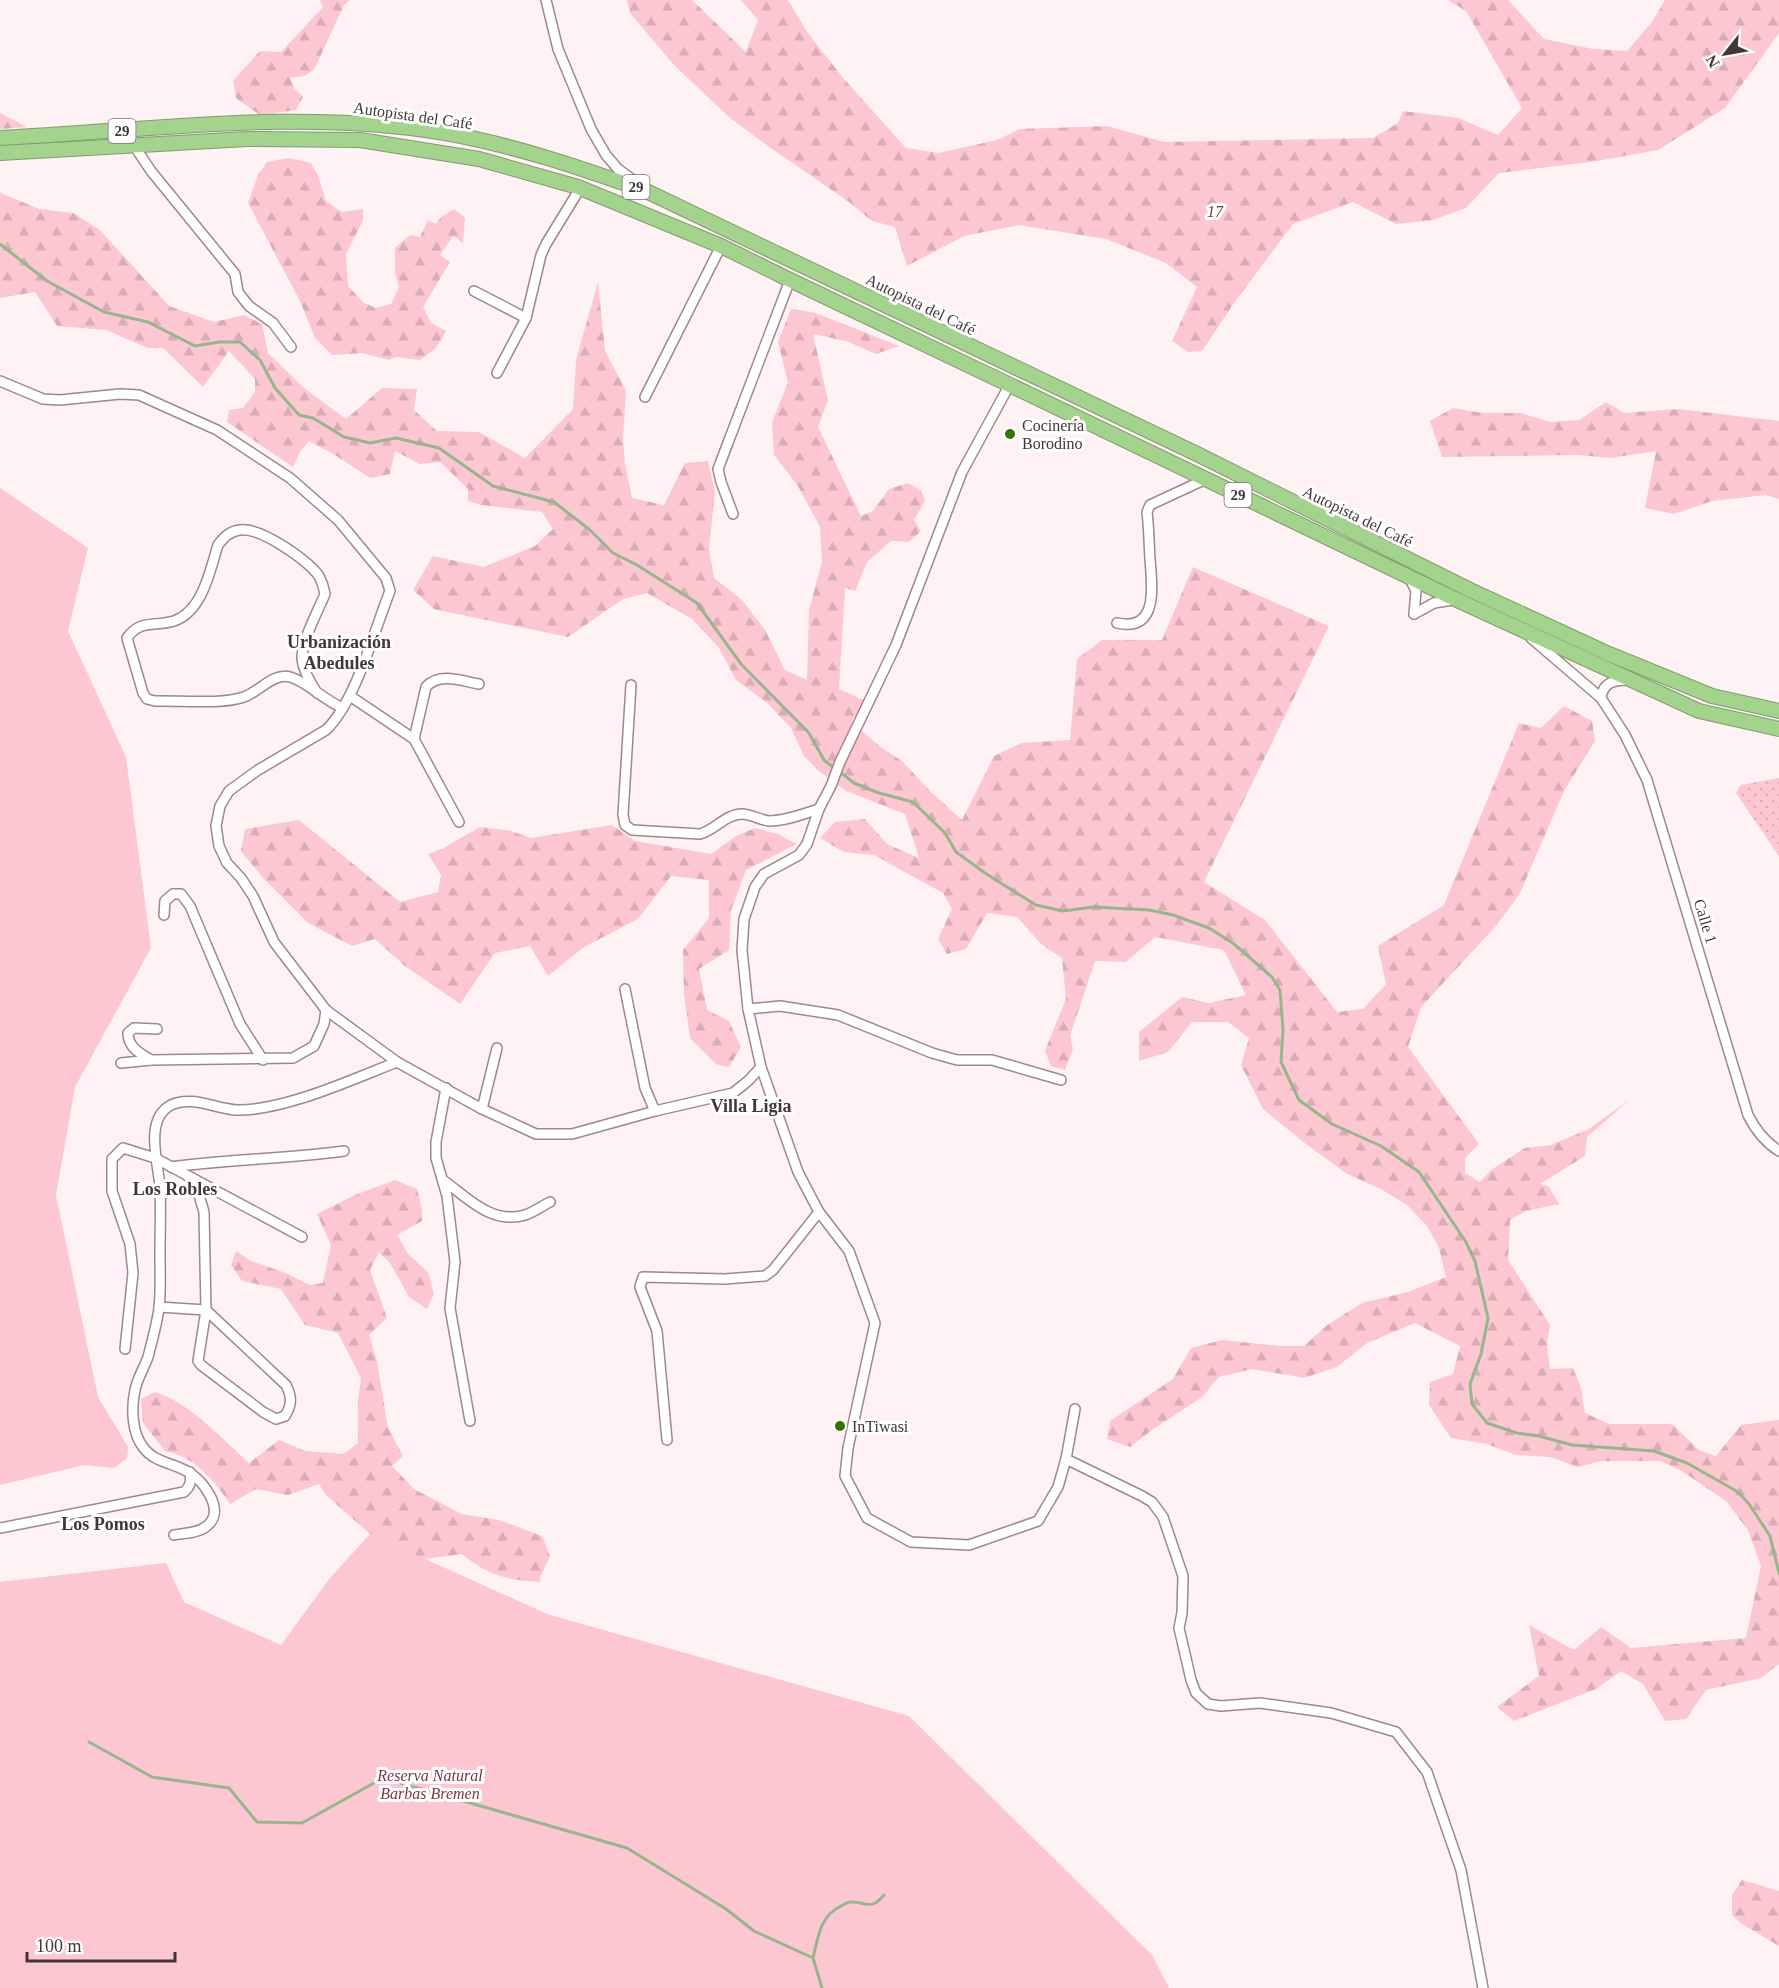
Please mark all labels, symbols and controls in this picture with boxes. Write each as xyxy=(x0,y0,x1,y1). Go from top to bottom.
north arrow xyxy=(1695,24,1755,84)
text: N xyxy=(1702,52,1723,71)
street label: Autopista del Café xyxy=(352,99,474,133)
road number: 29 xyxy=(108,119,136,143)
road number: 29 xyxy=(622,175,650,199)
park label: 17 xyxy=(1207,203,1224,220)
street label: Autopista del Café xyxy=(863,271,978,339)
place label: Cocinería Borodino xyxy=(1022,417,1084,452)
marker: Cocinería Borodino xyxy=(1003,427,1017,441)
road number: 29 xyxy=(1224,483,1252,507)
street label: Autopista del Café xyxy=(1300,483,1415,551)
district label: Urbanización Abedules xyxy=(287,632,391,673)
street label: Calle 1 xyxy=(1691,897,1720,946)
district label: Villa Ligia xyxy=(711,1096,791,1116)
district label: Los Robles xyxy=(133,1179,217,1199)
place label: InTiwasi xyxy=(852,1418,909,1435)
marker: InTiwasi xyxy=(833,1419,847,1433)
district label: Los Pomos xyxy=(61,1514,145,1534)
park label: Reserva Natural Barbas Bremen xyxy=(376,1767,483,1802)
scale bar xyxy=(27,1925,176,1963)
text: 100 m xyxy=(36,1936,82,1956)

